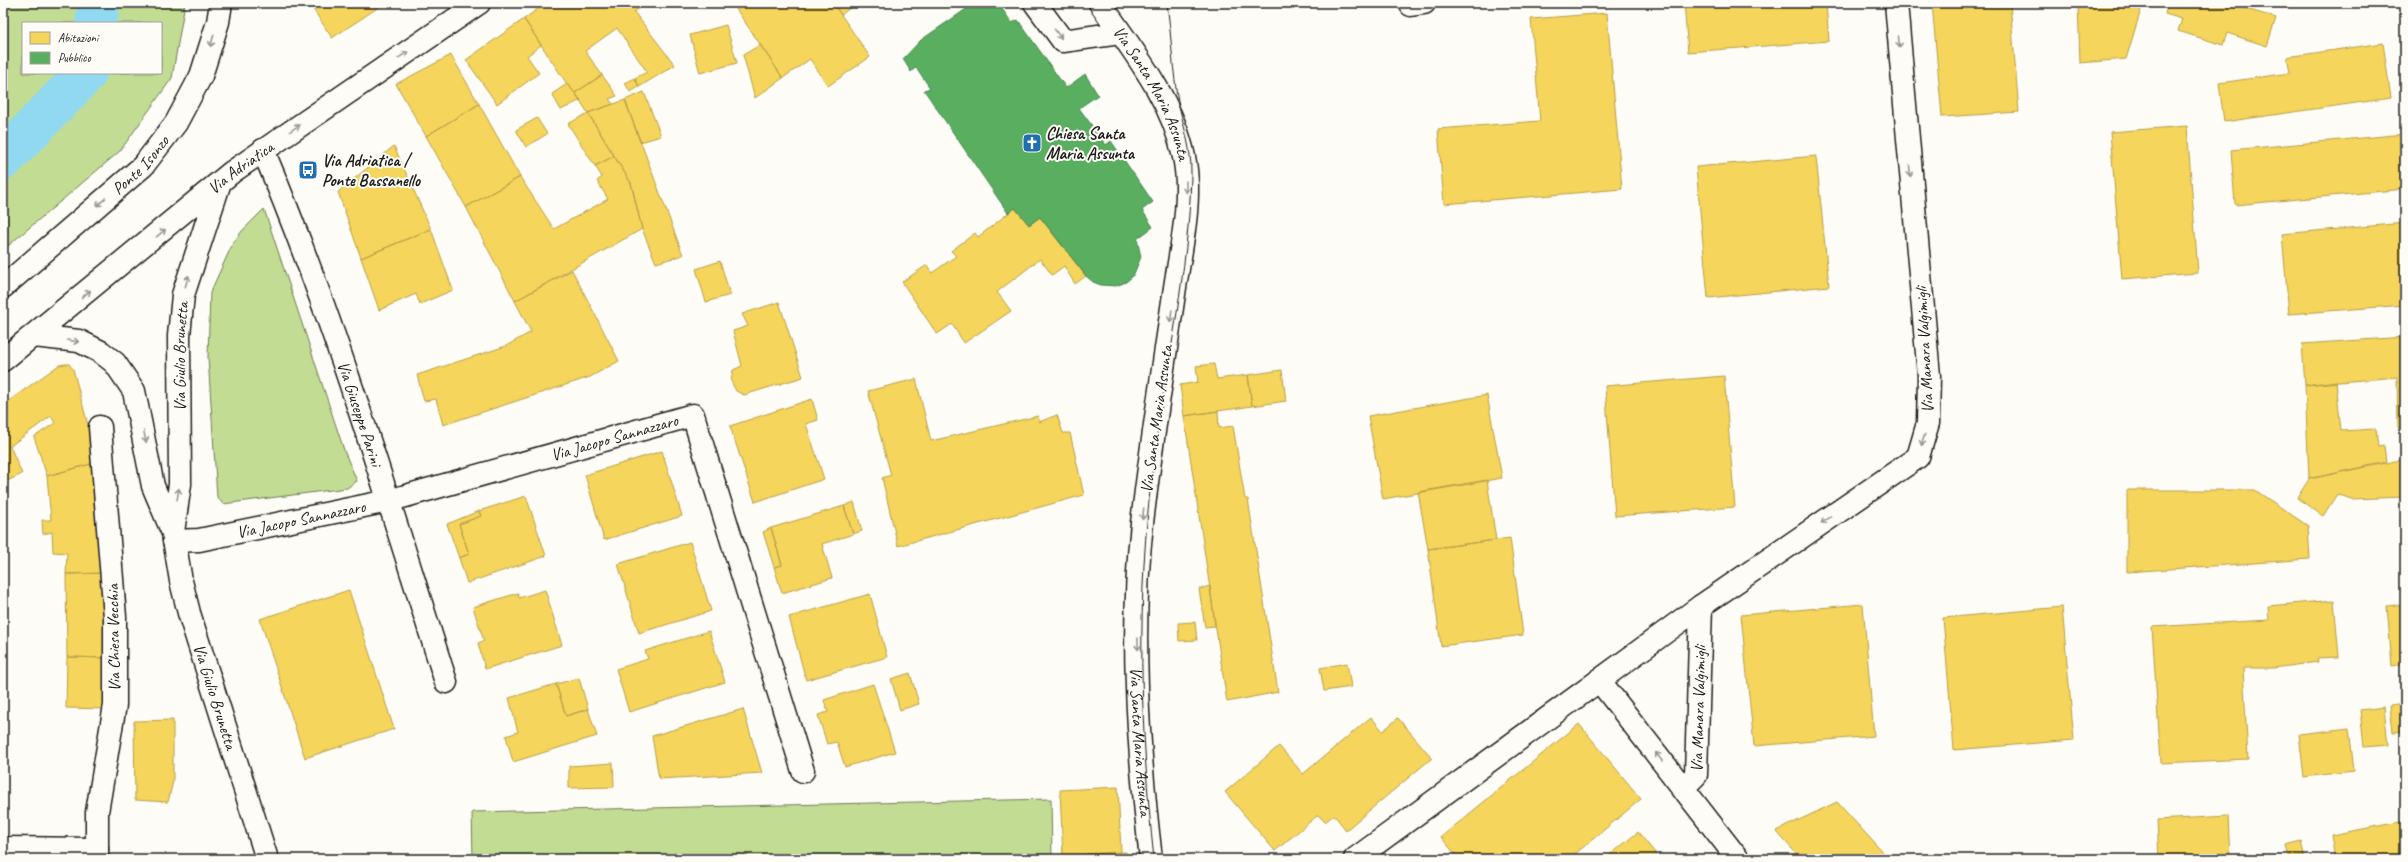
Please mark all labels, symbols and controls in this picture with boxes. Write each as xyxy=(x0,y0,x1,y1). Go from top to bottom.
legend xyxy=(22,22,162,74)
street label: Via Santa Maria Assunta xyxy=(1108,22,1195,164)
one-way arrow xyxy=(1054,29,1062,40)
text: Abitazioni xyxy=(58,30,100,46)
one-way arrow xyxy=(208,34,215,47)
one-way arrow xyxy=(1895,35,1903,48)
text: Pubblico xyxy=(58,50,92,66)
one-way arrow xyxy=(397,51,408,59)
place label: Chiesa Santa Maria Assunta xyxy=(1046,123,1136,164)
one-way arrow xyxy=(290,124,301,132)
street label: Ponte Isonzo xyxy=(108,131,174,199)
church icon: Chiesa Santa Maria Assunta xyxy=(1021,132,1043,154)
street label: Via Adriatica xyxy=(204,136,279,199)
place label: Via Adriatica / Ponte Bassanello xyxy=(322,150,422,191)
bus stop icon: Via Adriatica / Ponte Bassanello xyxy=(297,159,319,181)
one-way arrow xyxy=(1906,164,1914,177)
one-way arrow xyxy=(1182,180,1190,193)
one-way arrow xyxy=(96,198,106,207)
one-way arrow xyxy=(155,228,166,237)
one-way arrow xyxy=(184,275,191,288)
street label: Via Manara Valgimigli xyxy=(1911,283,1938,414)
one-way arrow xyxy=(81,289,92,298)
street label: Via Giulio Brunetta xyxy=(169,299,193,411)
one-way arrow xyxy=(1167,309,1175,322)
one-way arrow xyxy=(66,337,79,345)
street label: Via Santa Maria Assunta xyxy=(1136,342,1178,494)
street label: Via Giuseppe Parini xyxy=(333,359,388,471)
street label: Via Jacopo Sannazzaro xyxy=(548,410,681,466)
one-way arrow xyxy=(141,431,149,444)
one-way arrow xyxy=(1919,433,1926,446)
one-way arrow xyxy=(174,488,182,501)
street label: Via Jacopo Sannazzaro xyxy=(235,496,368,543)
one-way arrow xyxy=(1140,507,1147,520)
one-way arrow xyxy=(1820,516,1831,524)
street label: Via Chiesa Vecchia xyxy=(102,583,125,692)
one-way arrow xyxy=(1134,637,1141,650)
street label: Via Giulio Brunetta xyxy=(189,642,242,754)
street label: Via Manara Valgimigli xyxy=(1686,642,1711,772)
street label: Via Santa Maria Assunta xyxy=(1125,667,1156,819)
one-way arrow xyxy=(1655,752,1663,763)

